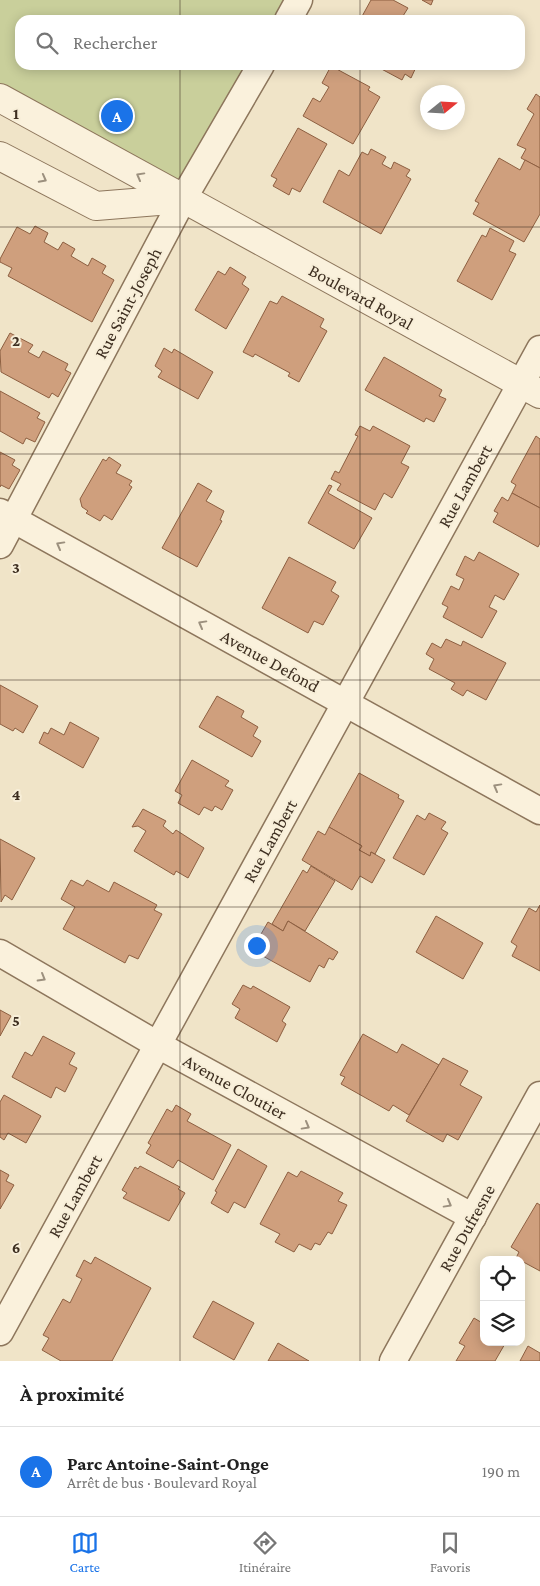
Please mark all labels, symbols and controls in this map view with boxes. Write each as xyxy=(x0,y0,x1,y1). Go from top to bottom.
search box xyxy=(15,15,525,70)
icon: search xyxy=(33,29,61,57)
text: Rechercher xyxy=(73,32,157,53)
north arrow xyxy=(420,85,465,130)
pin: A xyxy=(101,97,133,135)
text: 1 xyxy=(13,105,19,122)
one-way arrow xyxy=(137,172,146,182)
one-way arrow xyxy=(38,173,47,183)
street label: Rue Saint-Joseph xyxy=(90,244,166,362)
street label: Boulevard Royal xyxy=(305,260,417,334)
text: 2 xyxy=(12,332,20,349)
street label: Rue Lambert xyxy=(434,440,497,531)
one-way arrow xyxy=(56,541,65,551)
text: 3 xyxy=(12,559,20,576)
one-way arrow xyxy=(198,620,207,630)
street label: Avenue Defond xyxy=(217,626,323,697)
one-way arrow xyxy=(494,783,503,793)
text: 4 xyxy=(12,786,21,803)
street label: Rue Lambert xyxy=(239,795,302,886)
your location xyxy=(244,933,270,959)
one-way arrow xyxy=(37,971,46,981)
text: 5 xyxy=(12,1012,20,1029)
street label: Avenue Cloutier xyxy=(180,1050,291,1124)
one-way arrow xyxy=(301,1120,310,1130)
street label: Rue Lambert xyxy=(44,1150,107,1241)
street label: Rue Dufresne xyxy=(435,1181,499,1275)
one-way arrow xyxy=(443,1198,452,1208)
text: 6 xyxy=(12,1239,20,1256)
map controls xyxy=(480,1256,525,1346)
button: locate xyxy=(480,1256,525,1301)
button: layers xyxy=(480,1301,525,1346)
text: À proximité xyxy=(20,1382,124,1406)
text: Parc Antoine-Saint-Onge xyxy=(67,1453,269,1474)
text: A xyxy=(31,1463,41,1480)
text: 190 m xyxy=(482,1463,520,1480)
text: Arrêt de bus · Boulevard Royal xyxy=(67,1474,257,1491)
tab: Carte xyxy=(70,1529,100,1575)
tab: Itinéraire xyxy=(239,1529,291,1575)
tab: Favoris xyxy=(430,1529,470,1575)

